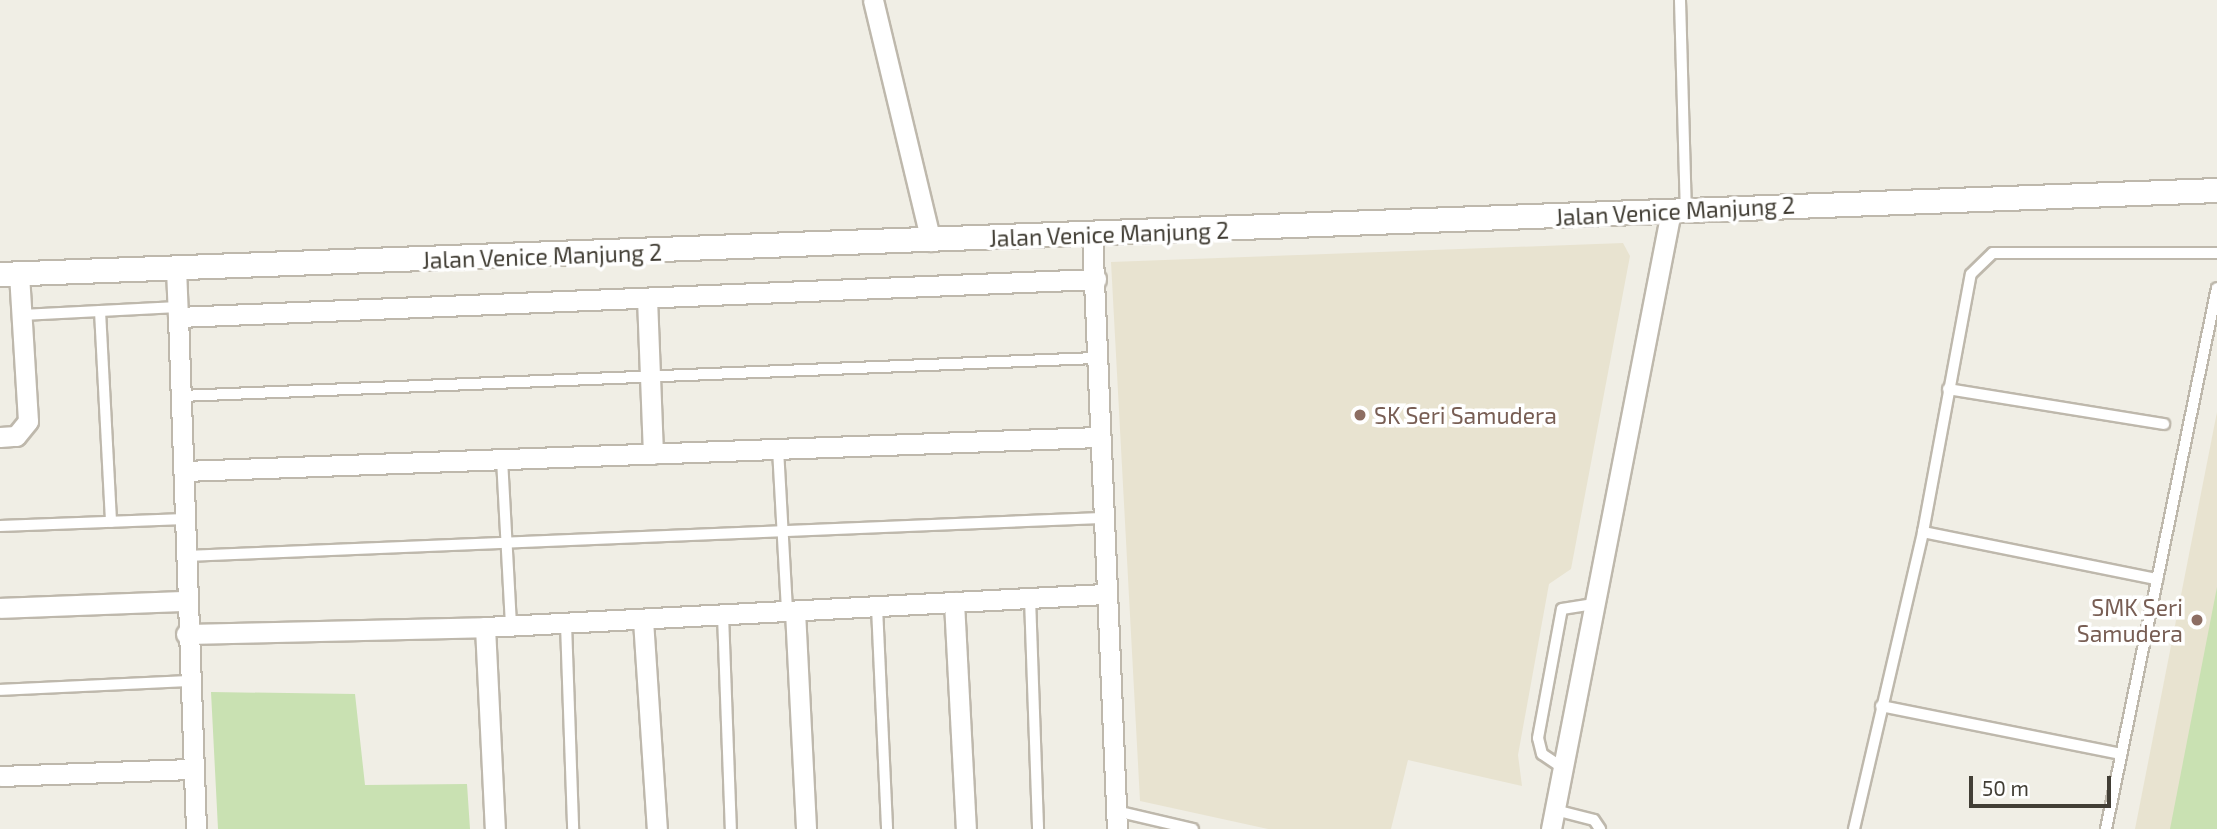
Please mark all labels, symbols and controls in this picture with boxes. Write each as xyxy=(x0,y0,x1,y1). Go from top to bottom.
street label: Jalan Venice Manjung 2 xyxy=(1554,191,1796,231)
street label: Jalan Venice Manjung 2 xyxy=(988,216,1230,252)
street label: Jalan Venice Manjung 2 xyxy=(421,238,663,274)
place label: SK Seri Samudera xyxy=(1374,401,1557,429)
marker: SK Seri Samudera xyxy=(1352,407,1368,423)
place label: SMK Seri Samudera xyxy=(2077,593,2183,647)
marker: SMK Seri Samudera xyxy=(2189,612,2205,628)
scale bar xyxy=(1972,762,2114,806)
text: 50 m xyxy=(1982,775,2029,800)

